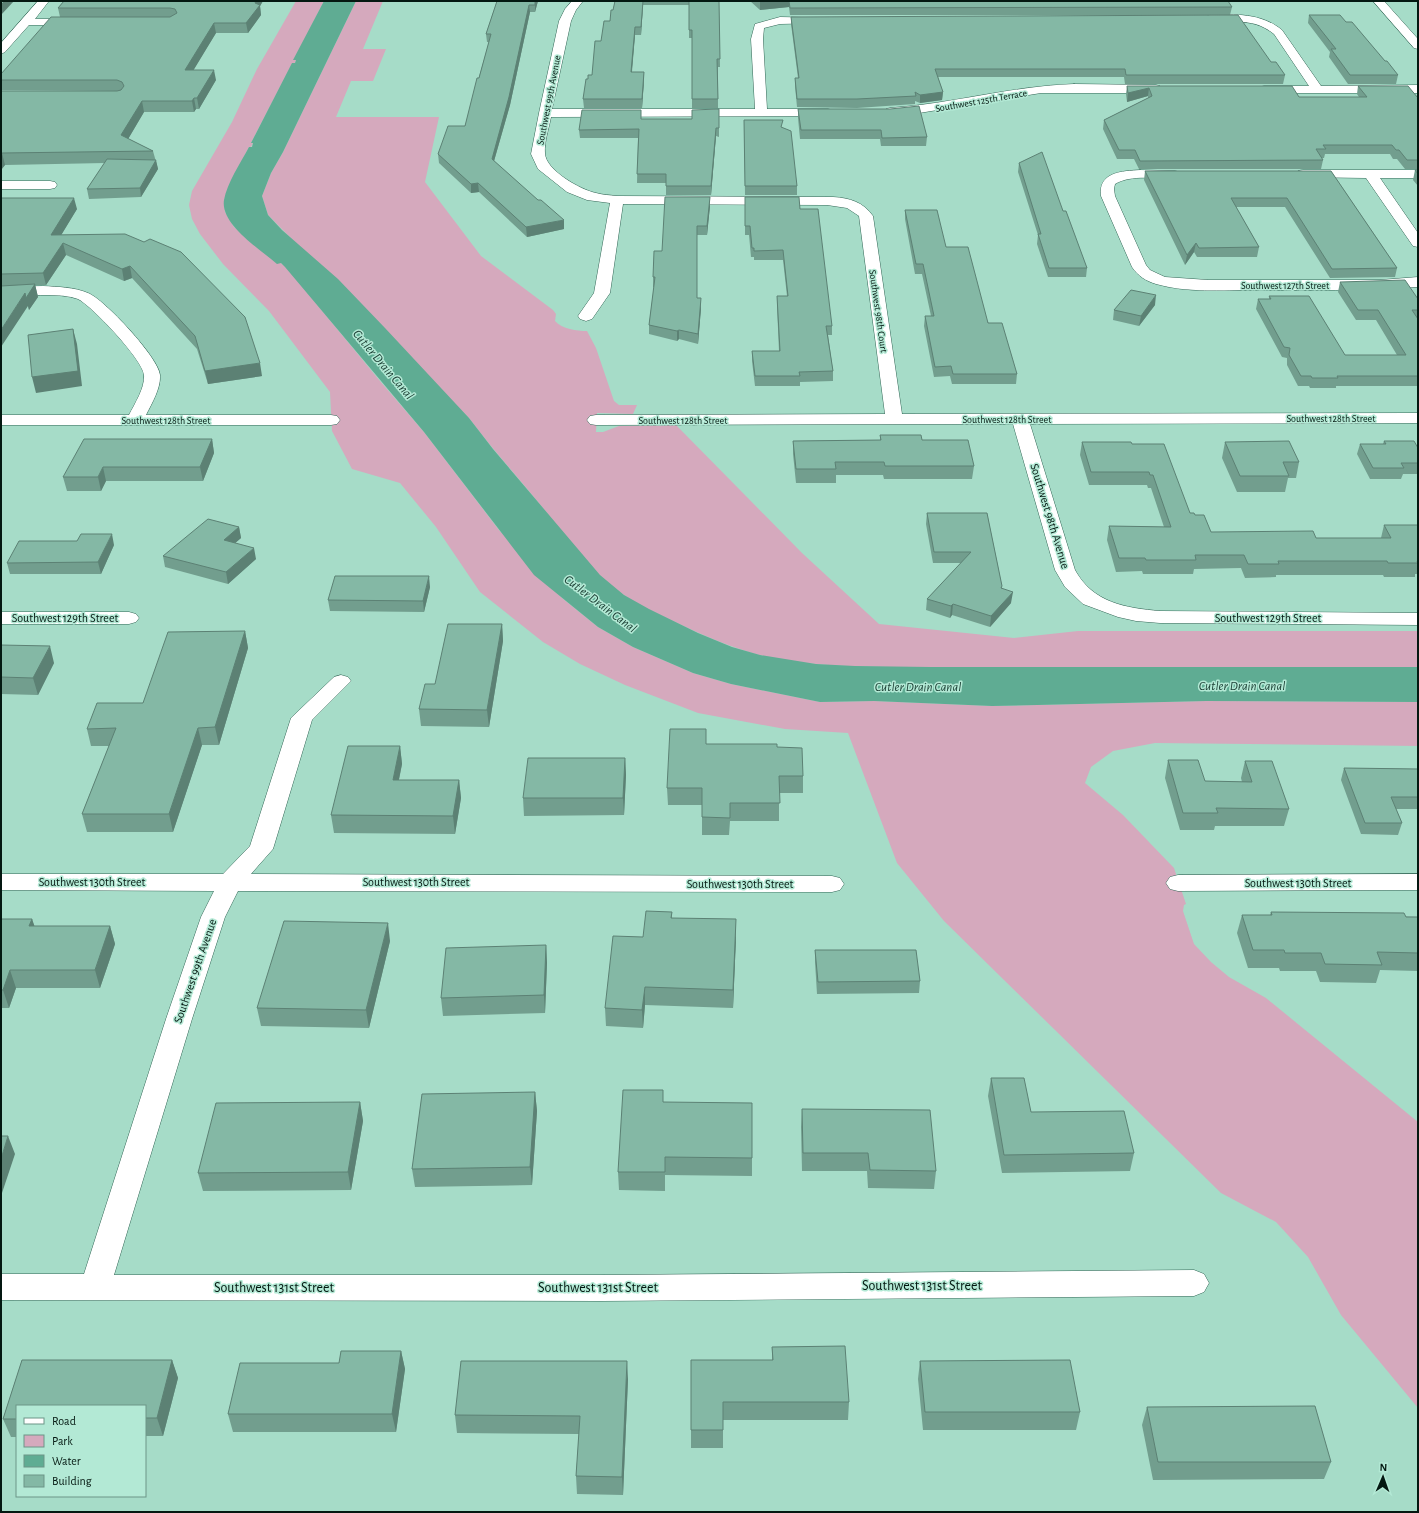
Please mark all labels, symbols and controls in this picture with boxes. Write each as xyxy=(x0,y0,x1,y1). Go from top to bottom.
street label: Southwest 99th Avenue xyxy=(535,54,563,146)
street label: Southwest 125th Terrace xyxy=(935,88,1028,114)
street label: Southwest 98th Court xyxy=(867,269,889,354)
street label: Southwest 127th Street xyxy=(1241,281,1330,291)
water label: Cutler Drain Canal xyxy=(350,328,416,402)
street label: Southwest 128th Street xyxy=(1287,414,1376,424)
street label: Southwest 128th Street xyxy=(963,415,1052,425)
street label: Southwest 128th Street xyxy=(122,416,211,426)
street label: Southwest 128th Street xyxy=(639,416,728,426)
street label: Southwest 98th Avenue xyxy=(1028,462,1072,570)
water label: Cutler Drain Canal xyxy=(562,573,639,635)
street label: Southwest 129th Street xyxy=(12,612,118,624)
street label: Southwest 129th Street xyxy=(1215,612,1321,624)
water label: Cutler Drain Canal xyxy=(1199,680,1285,693)
water label: Cutler Drain Canal xyxy=(875,681,961,694)
street label: Southwest 130th Street xyxy=(39,876,146,888)
street label: Southwest 130th Street xyxy=(363,876,470,888)
street label: Southwest 130th Street xyxy=(1245,877,1352,889)
street label: Southwest 130th Street xyxy=(687,878,794,890)
street label: Southwest 99th Avenue xyxy=(172,917,218,1025)
street label: Southwest 131st Street xyxy=(862,1279,982,1293)
street label: Southwest 131st Street xyxy=(214,1281,334,1295)
street label: Southwest 131st Street xyxy=(538,1281,658,1295)
legend xyxy=(16,1405,146,1497)
text: Road xyxy=(52,1415,76,1427)
text: Park xyxy=(52,1435,73,1447)
text: Water xyxy=(52,1455,81,1467)
north arrow xyxy=(1363,1457,1403,1497)
text: N xyxy=(1379,1462,1387,1473)
text: Building xyxy=(52,1475,92,1487)

